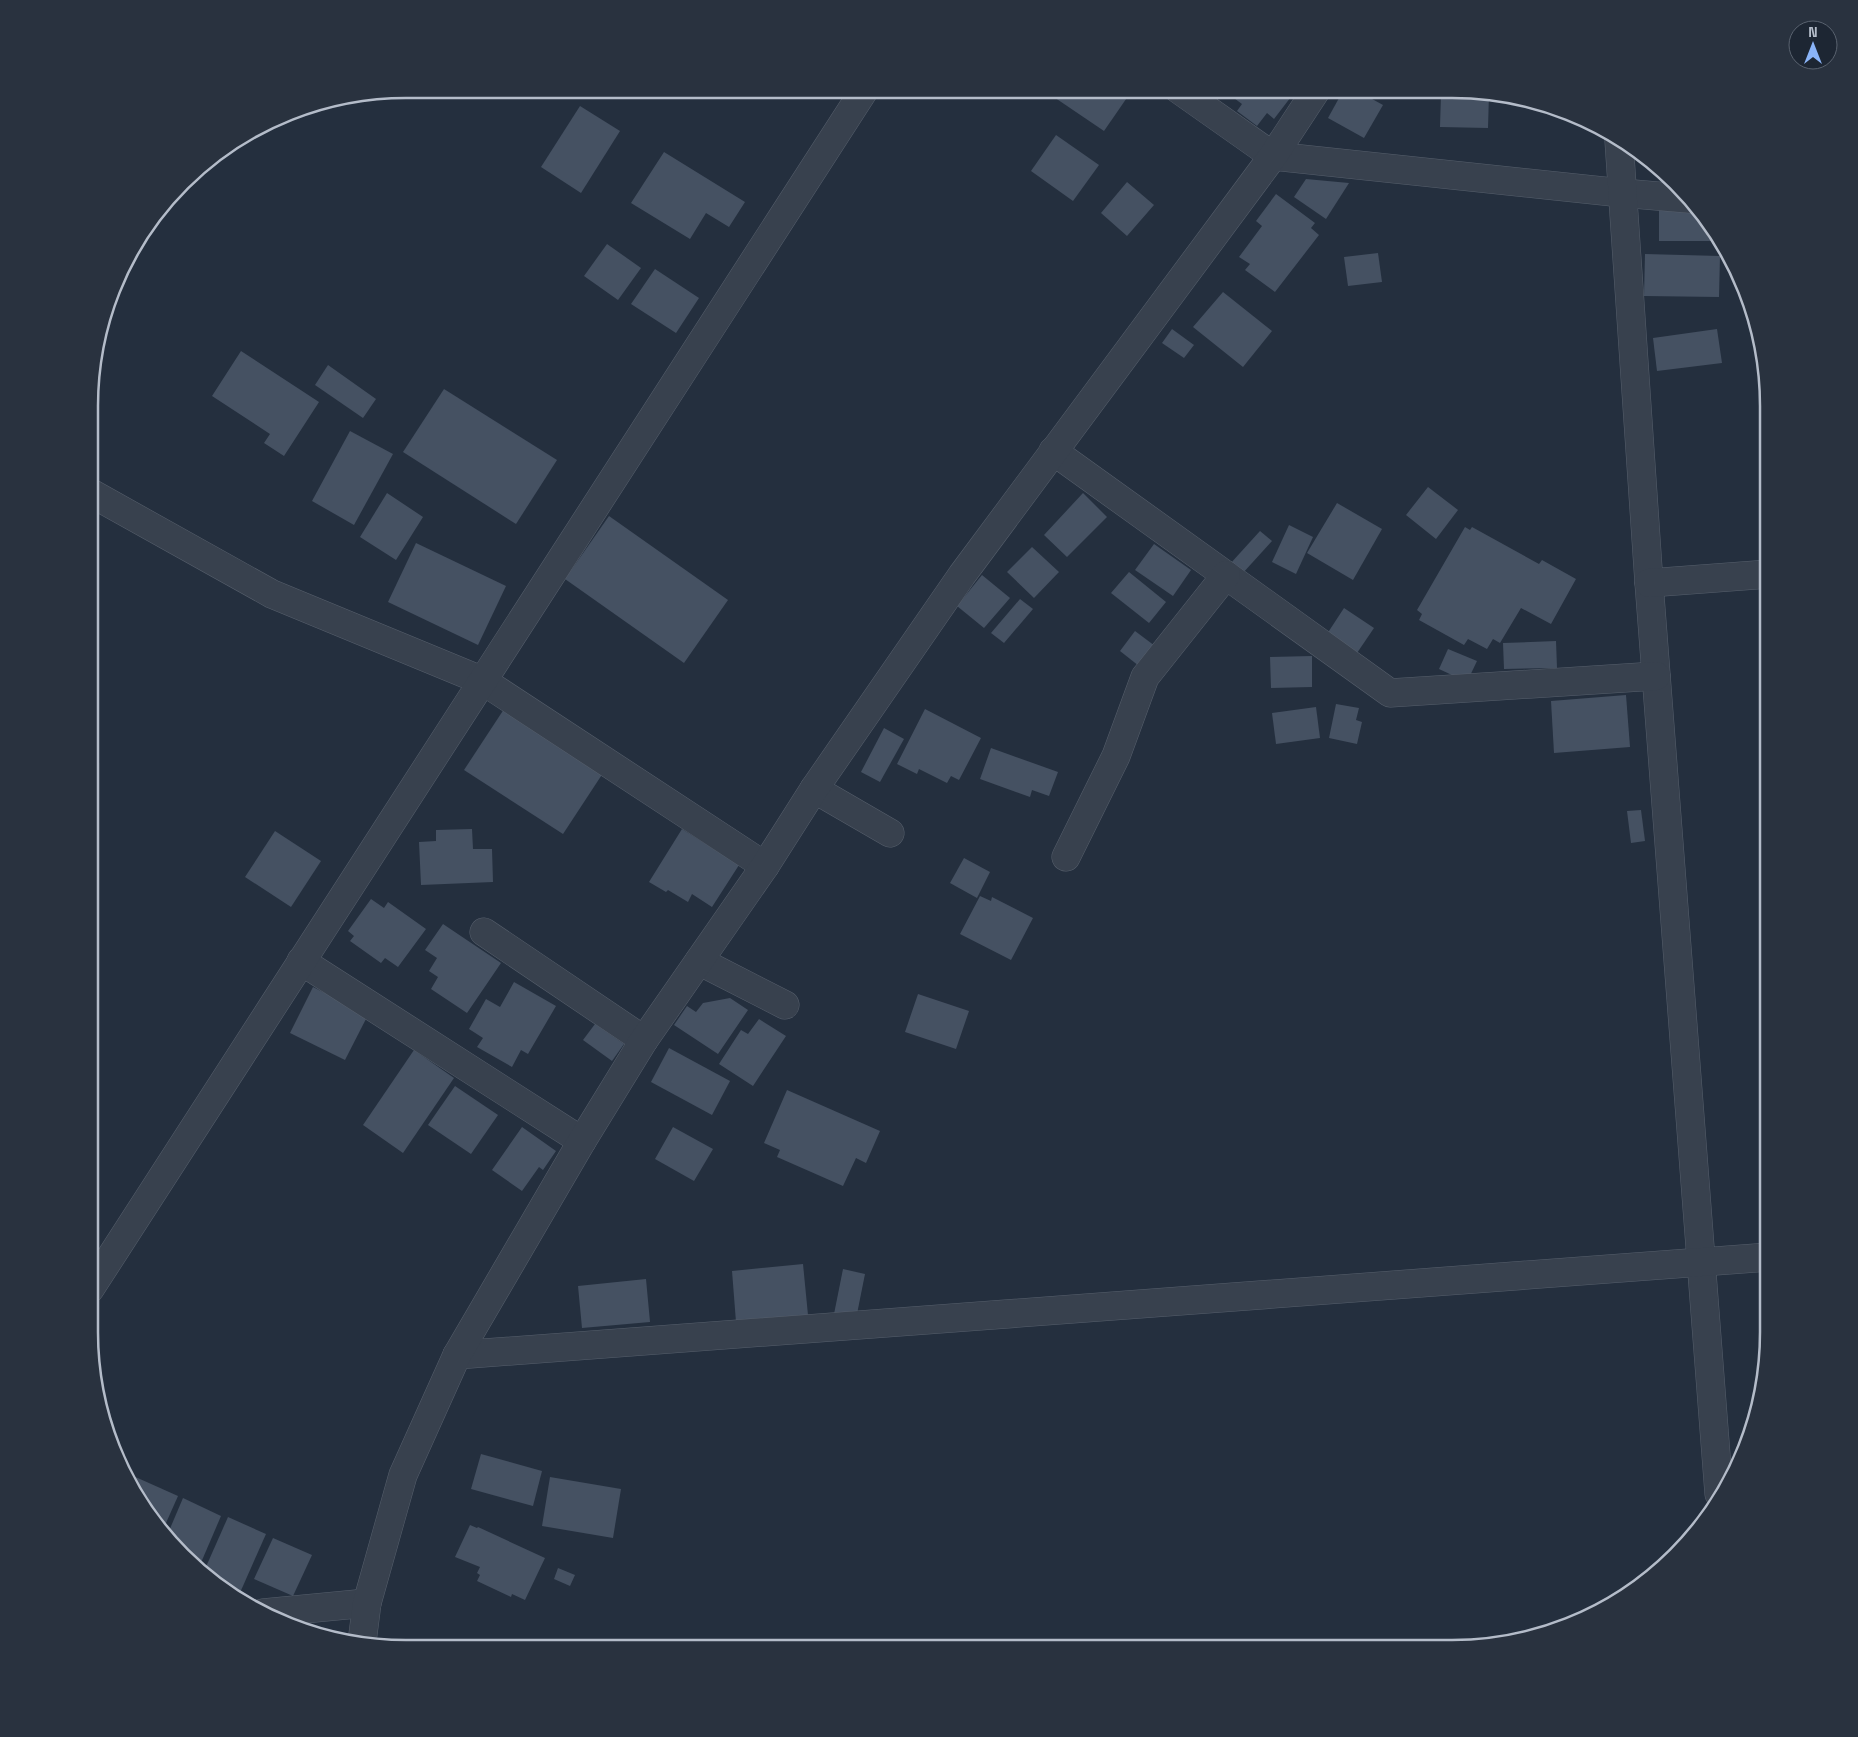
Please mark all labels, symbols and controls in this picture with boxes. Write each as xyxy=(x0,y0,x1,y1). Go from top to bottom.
north arrow xyxy=(1788,20,1838,70)
text: N xyxy=(1808,23,1818,41)

